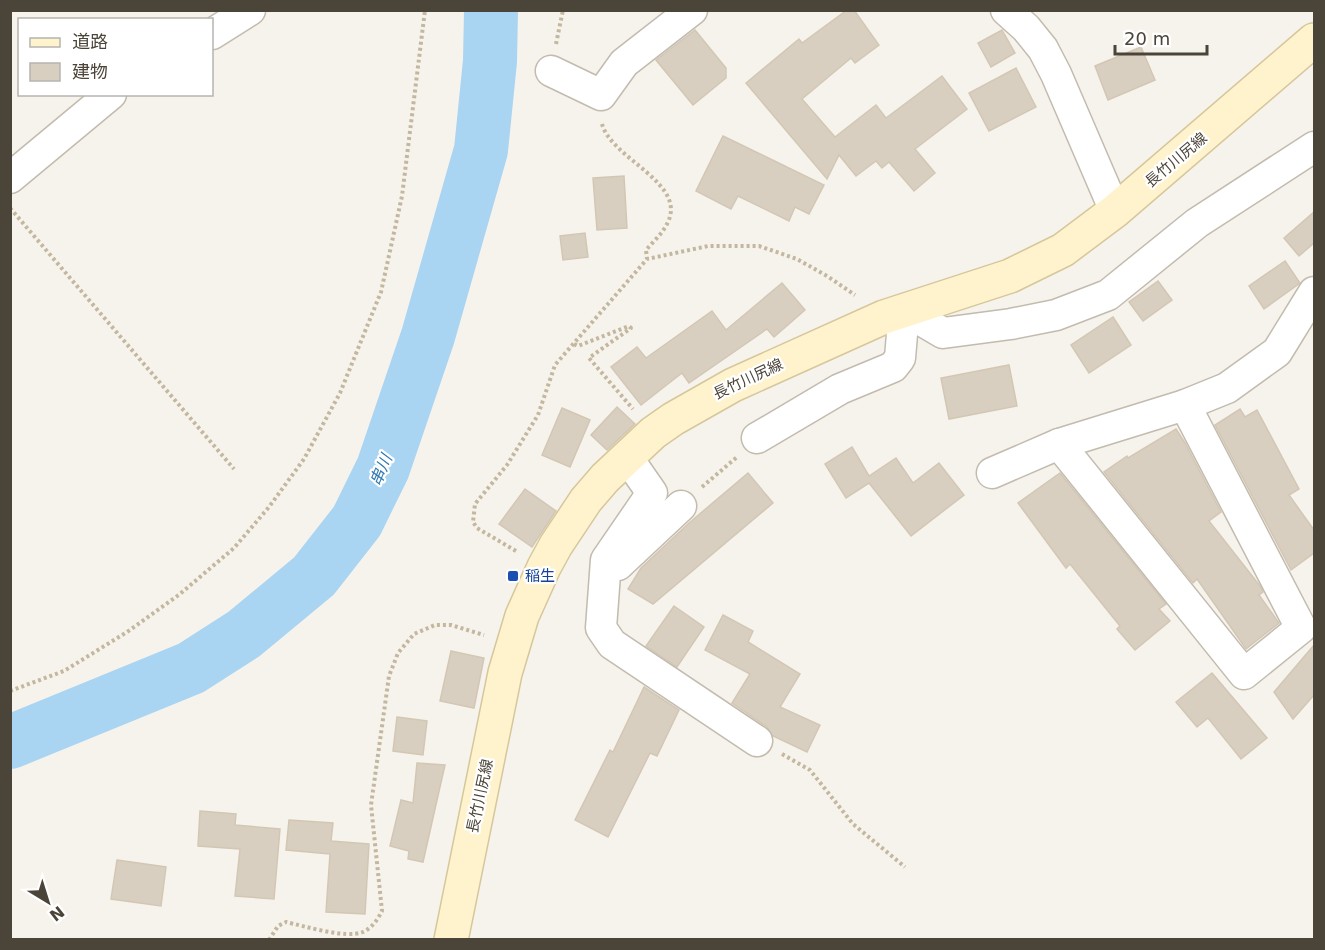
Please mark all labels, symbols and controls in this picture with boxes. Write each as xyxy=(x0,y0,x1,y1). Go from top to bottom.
legend xyxy=(18,18,213,96)
scale bar xyxy=(1115,18,1206,56)
text: 20 m xyxy=(1124,28,1170,49)
text: 道路 xyxy=(72,31,108,52)
text: 建物 xyxy=(72,61,108,82)
street label: 長竹川尻線 xyxy=(1141,129,1211,191)
street label: 長竹川尻線 xyxy=(710,355,786,403)
water label: 串川 xyxy=(366,450,397,488)
place label: 稲生 xyxy=(525,567,555,585)
marker: 稲生 xyxy=(506,569,520,583)
street label: 長竹川尻線 xyxy=(463,757,497,835)
north arrow xyxy=(18,872,78,932)
text: N xyxy=(46,902,68,925)

